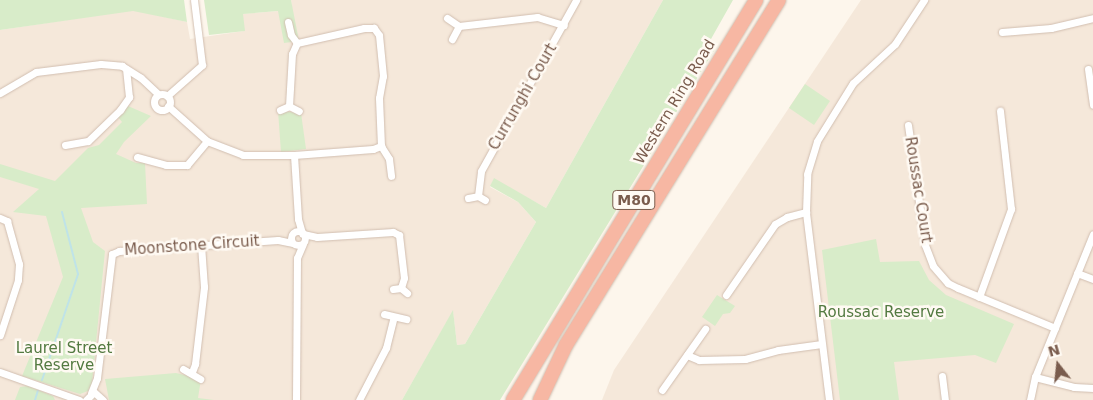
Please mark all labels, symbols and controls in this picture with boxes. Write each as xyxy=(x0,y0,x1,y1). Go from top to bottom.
street label: Western Ring Road xyxy=(631,36,719,168)
street label: Currunghi Court xyxy=(485,40,561,154)
street label: Roussac Court xyxy=(901,136,935,244)
road number: M80 xyxy=(612,188,656,212)
street label: Moonstone Circuit xyxy=(124,232,260,260)
park label: Roussac Reserve xyxy=(818,304,944,322)
park label: Laurel Street Reserve xyxy=(16,339,112,374)
north arrow xyxy=(1033,340,1083,390)
text: N xyxy=(1046,341,1062,360)

